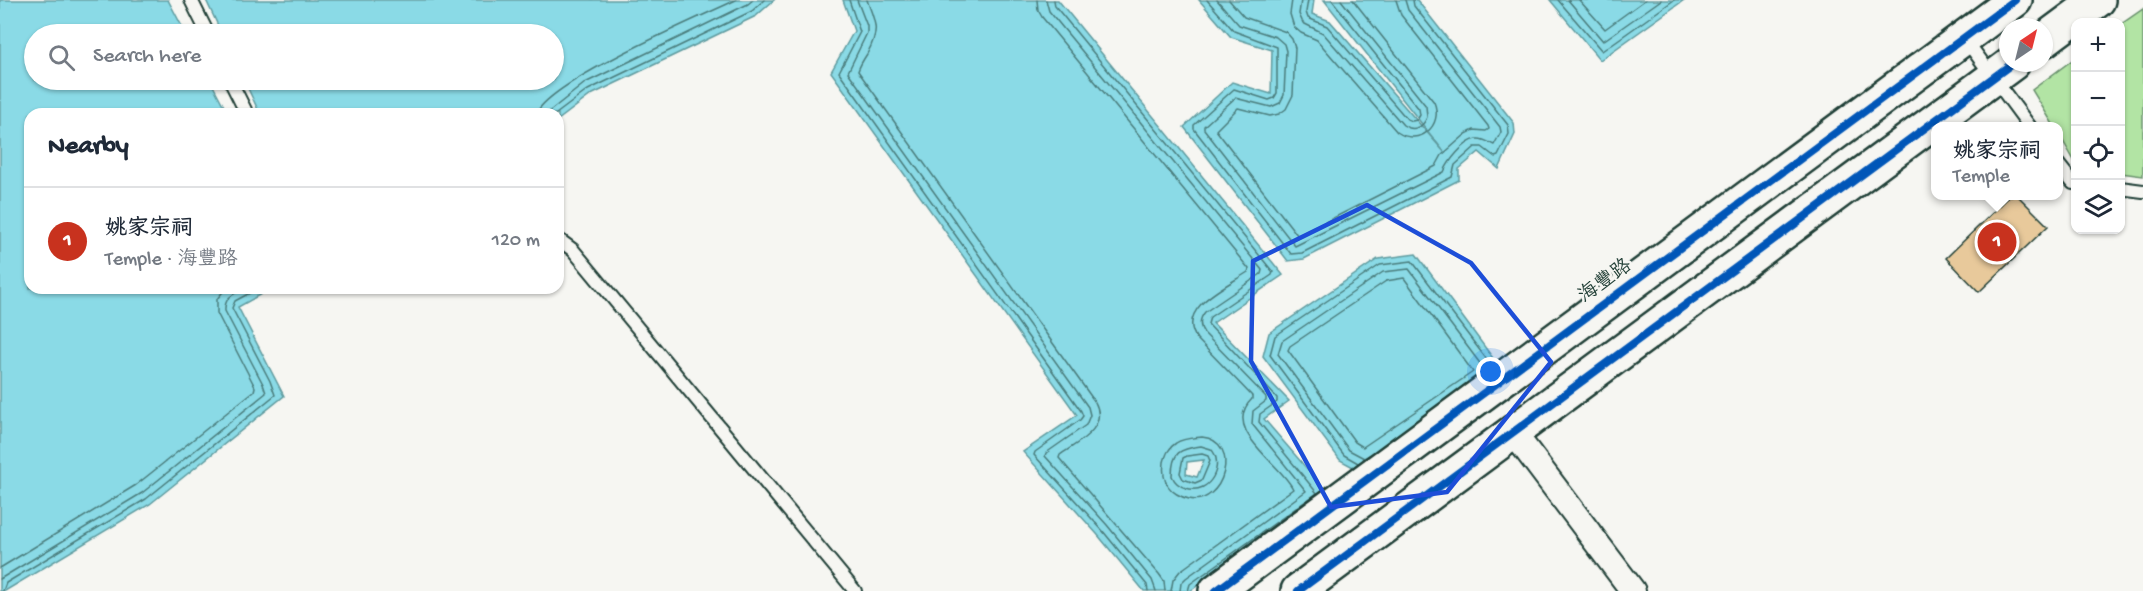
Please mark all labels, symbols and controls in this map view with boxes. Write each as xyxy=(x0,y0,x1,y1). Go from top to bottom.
north arrow xyxy=(1999,18,2053,72)
map controls xyxy=(2071,18,2125,234)
button: + xyxy=(2071,18,2125,72)
search box xyxy=(24,24,564,90)
icon: search xyxy=(45,41,78,74)
text: Search here xyxy=(93,44,201,70)
button: − xyxy=(2071,72,2125,126)
popup xyxy=(1931,122,2063,200)
button: locate xyxy=(2071,126,2125,180)
text: Nearby xyxy=(48,132,129,163)
text: 姚家宗祠 xyxy=(1953,140,2041,166)
text: Temple xyxy=(1953,166,2010,189)
button: layers xyxy=(2071,180,2125,234)
text: 姚家宗祠 xyxy=(105,217,193,243)
pin: 1 xyxy=(1978,220,2016,264)
text: 1 xyxy=(63,230,72,253)
text: 120 m xyxy=(492,230,540,253)
text: Temple · 海豐路 xyxy=(105,249,238,272)
street label: 海豐路 xyxy=(1574,253,1638,309)
your location xyxy=(1476,357,1505,386)

